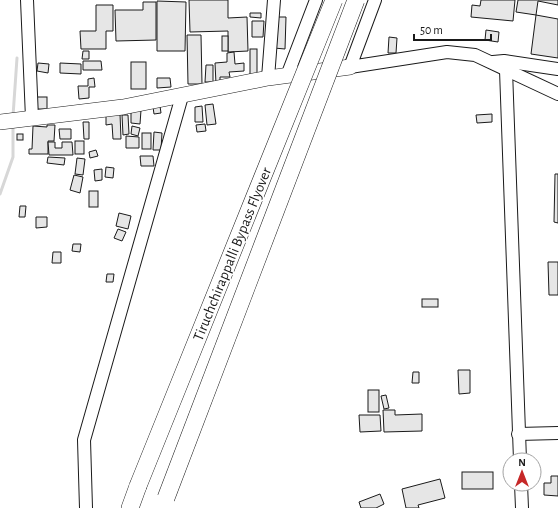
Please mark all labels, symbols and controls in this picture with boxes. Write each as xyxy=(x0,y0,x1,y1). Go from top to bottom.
scale bar xyxy=(414,16,491,42)
text: 50 m xyxy=(420,24,443,36)
street label: Tiruchchirappalli Bypass Flyover xyxy=(191,165,274,343)
north arrow xyxy=(502,452,542,492)
text: N xyxy=(518,457,526,468)

